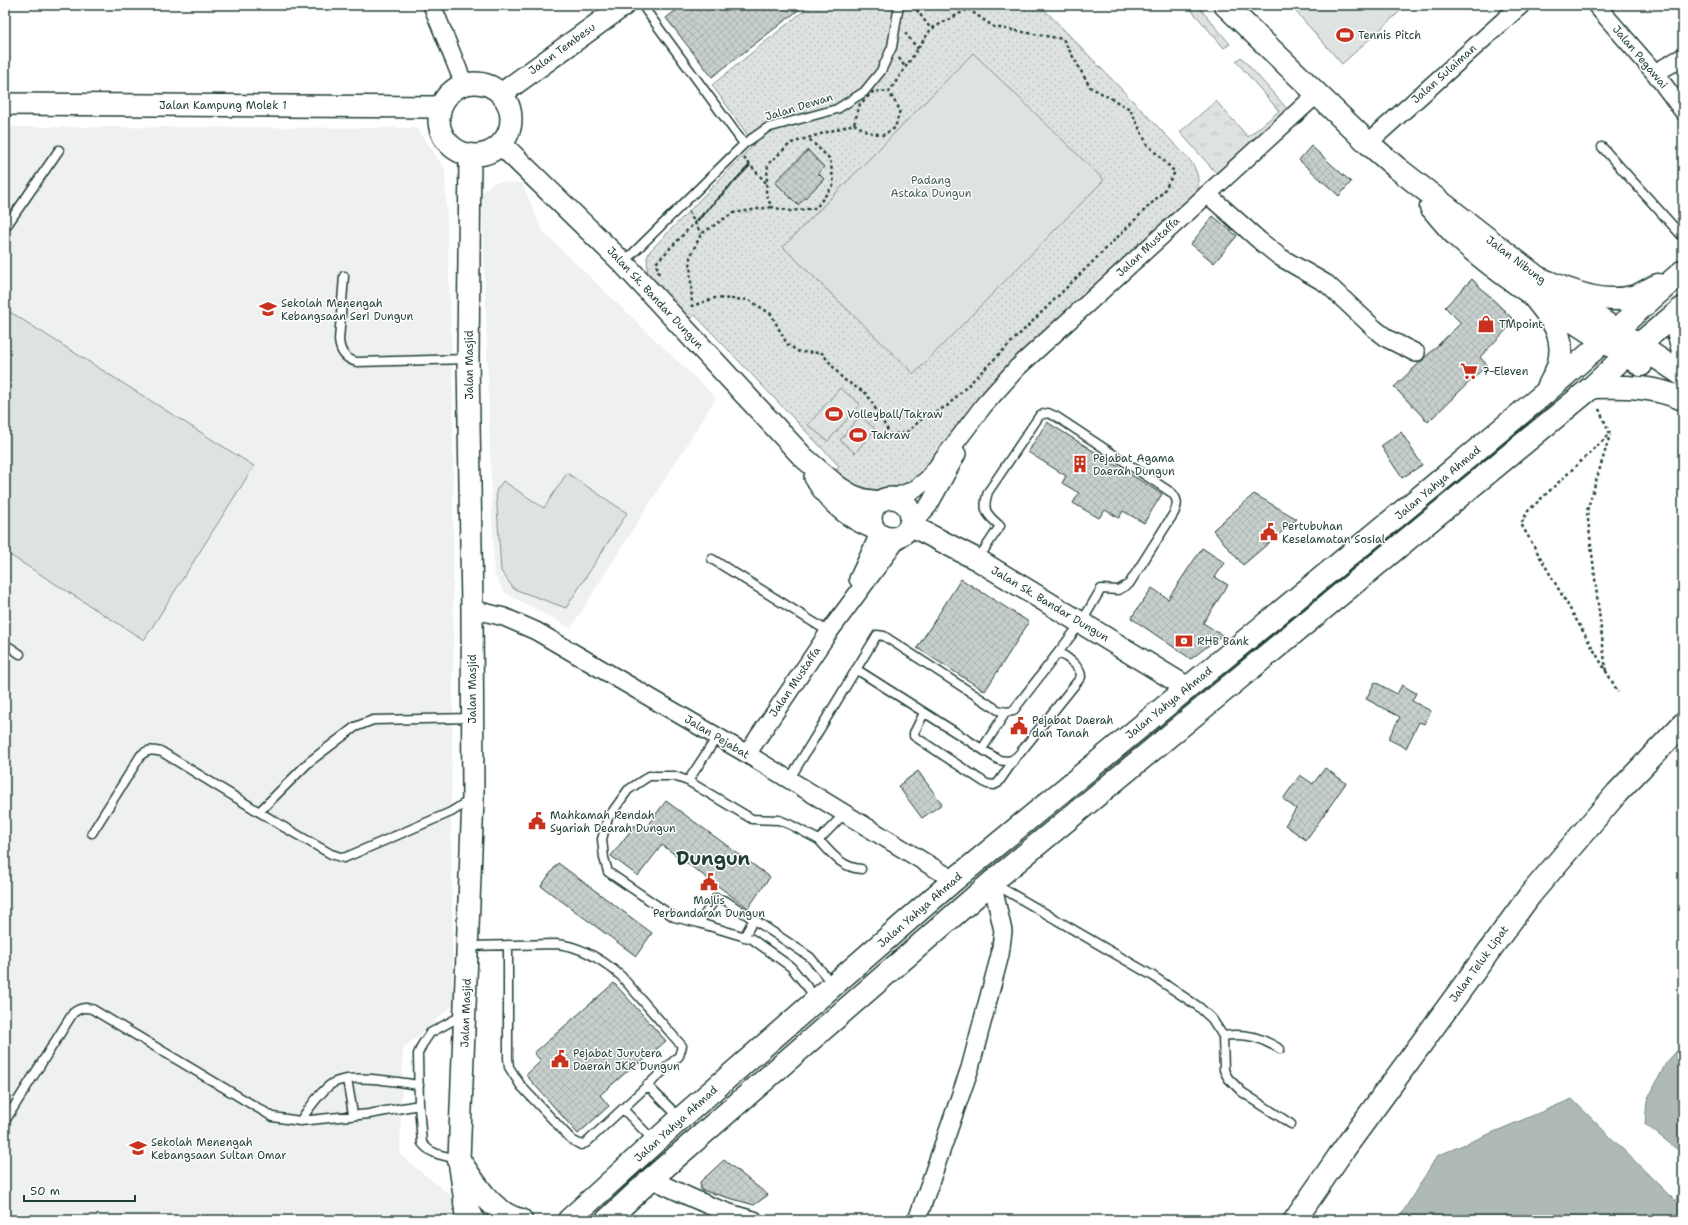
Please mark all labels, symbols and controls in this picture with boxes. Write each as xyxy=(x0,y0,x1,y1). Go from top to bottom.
street label: Jalan Tembesu xyxy=(526,20,598,78)
street label: Jalan Pegawai xyxy=(1609,22,1671,92)
sports icon: Tennis Pitch xyxy=(1335,25,1355,45)
place label: Tennis Pitch xyxy=(1358,28,1421,43)
street label: Jalan Sulaiman xyxy=(1408,41,1480,107)
street label: Jalan Dewan xyxy=(763,90,835,124)
street label: Jalan Kampung Molek 1 xyxy=(159,98,287,113)
park label: Padang Astaka Dungun xyxy=(891,173,972,201)
street label: Jalan Mustaffa xyxy=(1113,214,1183,280)
street label: Jalan Nibung xyxy=(1483,233,1549,288)
street label: Jalan Sk. Bandar Dungun xyxy=(603,244,707,353)
place label: Sekolah Menengah Kebangsaan Seri Dungun xyxy=(281,296,414,324)
school or university icon: Sekolah Menengah Kebangsaan Seri Dungun xyxy=(258,299,278,319)
shop icon: TMpoint xyxy=(1476,314,1496,334)
place label: TMpoint xyxy=(1499,317,1543,332)
street label: Jalan Masjid xyxy=(462,330,477,400)
supermarket icon: 7-Eleven xyxy=(1459,361,1479,381)
place label: 7-Eleven xyxy=(1482,364,1529,379)
sports icon: Volleyball/Takraw xyxy=(824,404,844,424)
place label: Volleyball/Takraw xyxy=(847,407,943,422)
sports icon: Takraw xyxy=(848,425,868,445)
place label: Takraw xyxy=(871,428,910,443)
street label: Jalan Yahya Ahmad xyxy=(1392,443,1484,523)
place label: Pejabat Agama Daerah Dungun xyxy=(1093,451,1175,479)
building icon: Pejabat Agama Daerah Dungun xyxy=(1070,454,1090,474)
place label: Pertubuhan Keselamatan Sosial xyxy=(1282,519,1386,547)
public building icon: Pertubuhan Keselamatan Sosial xyxy=(1259,522,1279,542)
street label: Jalan Sk. Bandar Dungun xyxy=(988,563,1112,645)
bank icon: RHB Bank xyxy=(1174,631,1194,651)
place label: RHB Bank xyxy=(1197,634,1249,649)
street label: Jalan Mustaffa xyxy=(766,644,824,720)
street label: Jalan Masjid xyxy=(465,654,480,724)
street label: Jalan Yahya Ahmad xyxy=(1122,663,1216,743)
street label: Jalan Pejabat xyxy=(682,712,753,762)
place label: Pejabat Daerah dan Tanah xyxy=(1032,713,1114,741)
public building icon: Pejabat Daerah dan Tanah xyxy=(1009,716,1029,736)
place label: Mahkamah Rendah Syariah Dearah Dungun xyxy=(550,808,676,836)
public building icon: Mahkamah Rendah Syariah Dearah Dungun xyxy=(527,811,547,831)
district label: Dungun xyxy=(676,846,750,871)
street label: Jalan Yahya Ahmad xyxy=(875,869,966,951)
public building icon: Majlis Perbandaran Dungun xyxy=(699,872,719,892)
place label: Majlis Perbandaran Dungun xyxy=(653,893,765,921)
street label: Jalan Teluk Lipat xyxy=(1446,922,1512,1005)
street label: Jalan Masjid xyxy=(457,978,475,1048)
place label: Pejabat Jurutera Daerah JKR Dungun xyxy=(573,1046,680,1074)
public building icon: Pejabat Jurutera Daerah JKR Dungun xyxy=(550,1049,570,1069)
street label: Jalan Yahya Ahmad xyxy=(631,1082,721,1166)
place label: Sekolah Menengah Kebangsaan Sultan Omar xyxy=(151,1135,286,1163)
school or university icon: Sekolah Menengah Kebangsaan Sultan Omar xyxy=(128,1138,148,1158)
scale bar xyxy=(24,1177,135,1203)
text: 50 m xyxy=(30,1183,60,1199)

